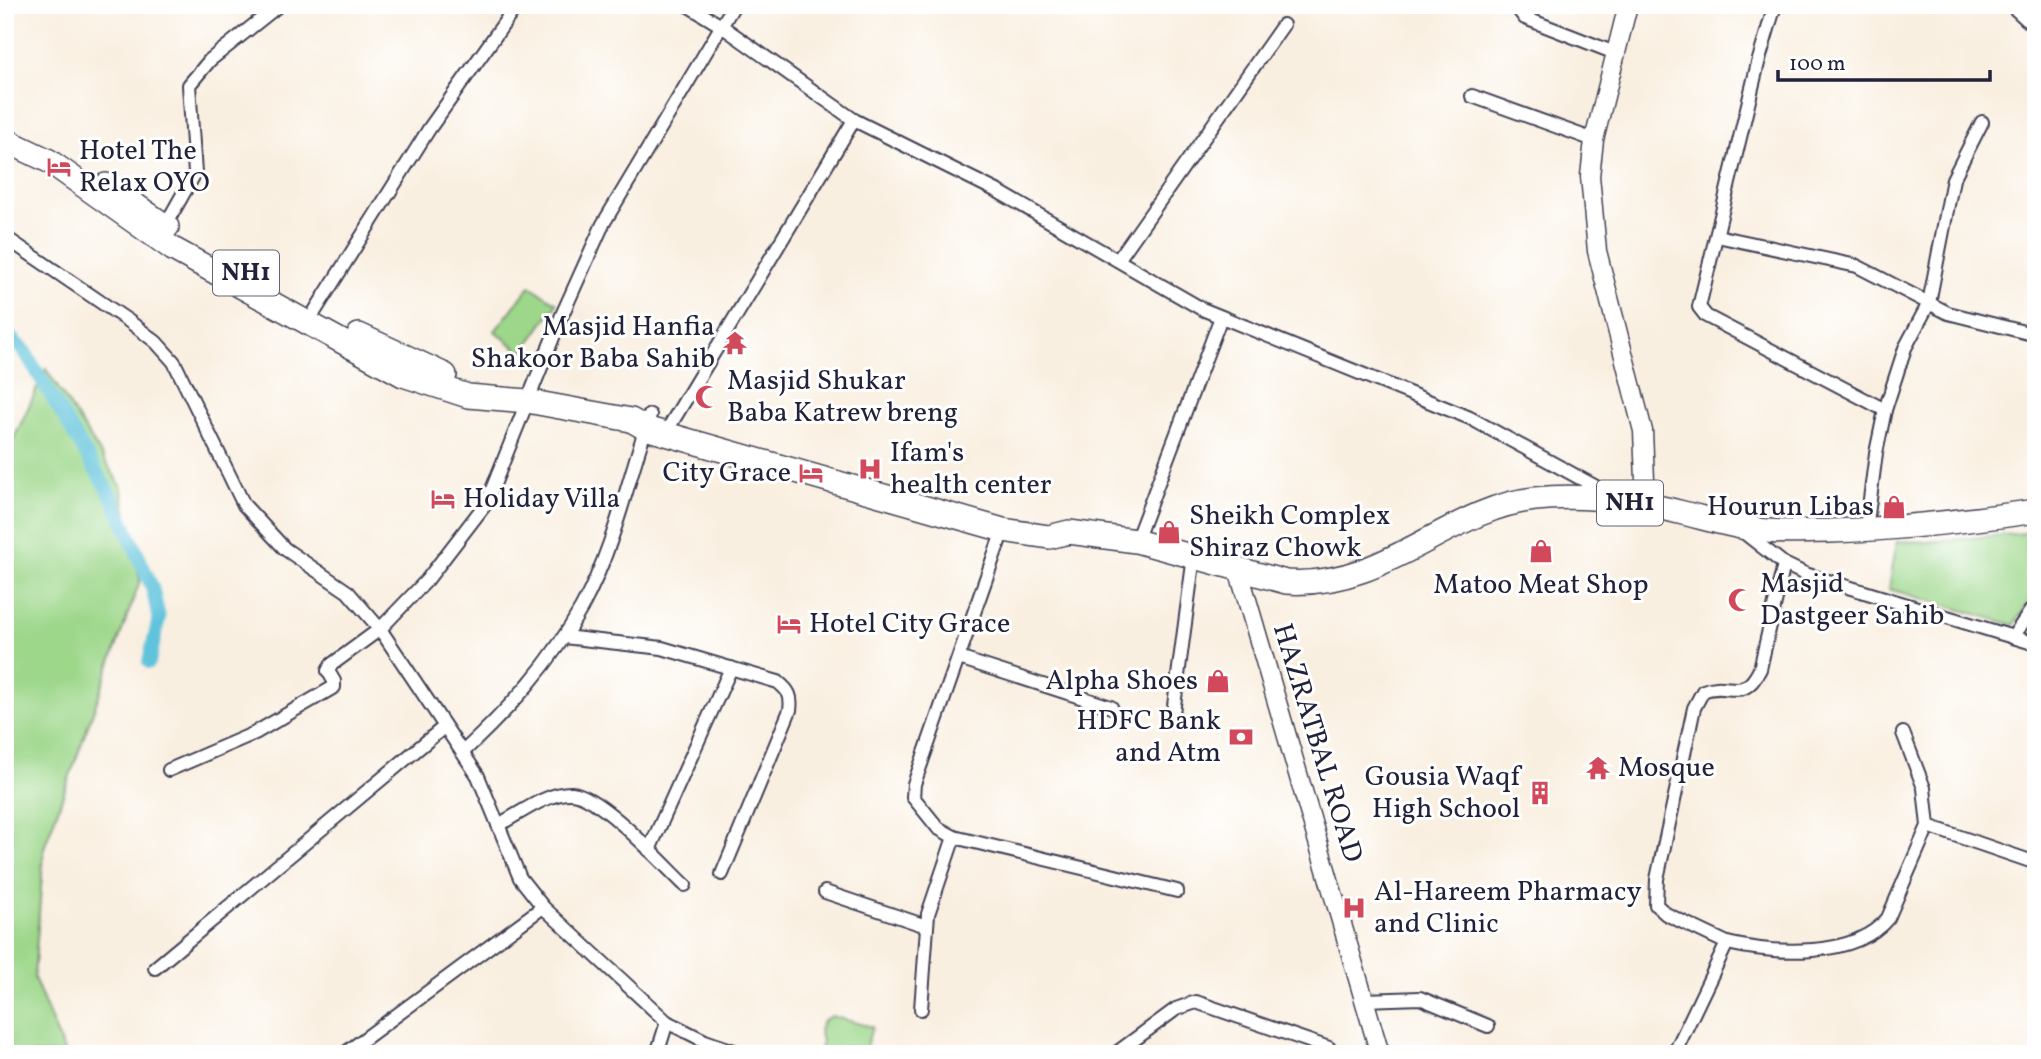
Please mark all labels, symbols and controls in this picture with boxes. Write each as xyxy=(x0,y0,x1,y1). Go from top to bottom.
scale bar xyxy=(1778,38,1990,82)
text: 100 m xyxy=(1789,50,1846,79)
place label: Hotel The Relax OYO xyxy=(79,132,210,203)
hotel icon: Hotel The Relax OYO xyxy=(45,153,73,181)
road number: NH1 xyxy=(213,250,279,296)
place label: Masjid Hanfia Shakoor Baba Sahib xyxy=(471,308,715,379)
temple icon: Masjid Hanfia Shakoor Baba Sahib xyxy=(721,329,749,357)
place label: Masjid Shukar Baba Katrew breng xyxy=(727,362,958,433)
mosque icon: Masjid Shukar Baba Katrew breng xyxy=(693,383,721,411)
place label: Ifam's health center xyxy=(890,434,1052,505)
place label: City Grace xyxy=(663,454,791,493)
hospital icon: Ifam's health center xyxy=(856,455,884,483)
hotel icon: City Grace xyxy=(797,459,825,487)
place label: Holiday Villa xyxy=(463,480,620,519)
road number: NH1 xyxy=(1597,481,1663,526)
hotel icon: Holiday Villa xyxy=(429,485,457,513)
place label: Hourun Libas xyxy=(1707,488,1874,527)
shop icon: Hourun Libas xyxy=(1880,493,1908,521)
place label: Sheikh Complex Shiraz Chowk xyxy=(1189,497,1390,568)
shop icon: Sheikh Complex Shiraz Chowk xyxy=(1155,518,1183,546)
shop icon: Matoo Meat Shop xyxy=(1527,537,1555,565)
place label: Masjid Dastgeer Sahib xyxy=(1760,565,1944,636)
place label: Matoo Meat Shop xyxy=(1433,566,1649,605)
mosque icon: Masjid Dastgeer Sahib xyxy=(1726,586,1754,614)
place label: Hotel City Grace xyxy=(809,605,1010,644)
hotel icon: Hotel City Grace xyxy=(775,610,803,638)
street label: HAZRATBAL ROAD xyxy=(1262,619,1372,867)
place label: Alpha Shoes xyxy=(1046,662,1198,701)
shop icon: Alpha Shoes xyxy=(1204,667,1232,695)
place label: HDFC Bank and Atm xyxy=(1077,702,1221,773)
bank icon: HDFC Bank and Atm xyxy=(1227,723,1255,751)
place label: Mosque xyxy=(1618,749,1715,788)
temple icon: Mosque xyxy=(1584,754,1612,782)
place label: Gousia Waqf High School xyxy=(1365,758,1522,829)
building icon: Gousia Waqf High School xyxy=(1526,779,1554,807)
place label: Al-Hareem Pharmacy and Clinic xyxy=(1374,873,1642,944)
hospital icon: Al-Hareem Pharmacy and Clinic xyxy=(1340,894,1368,922)

